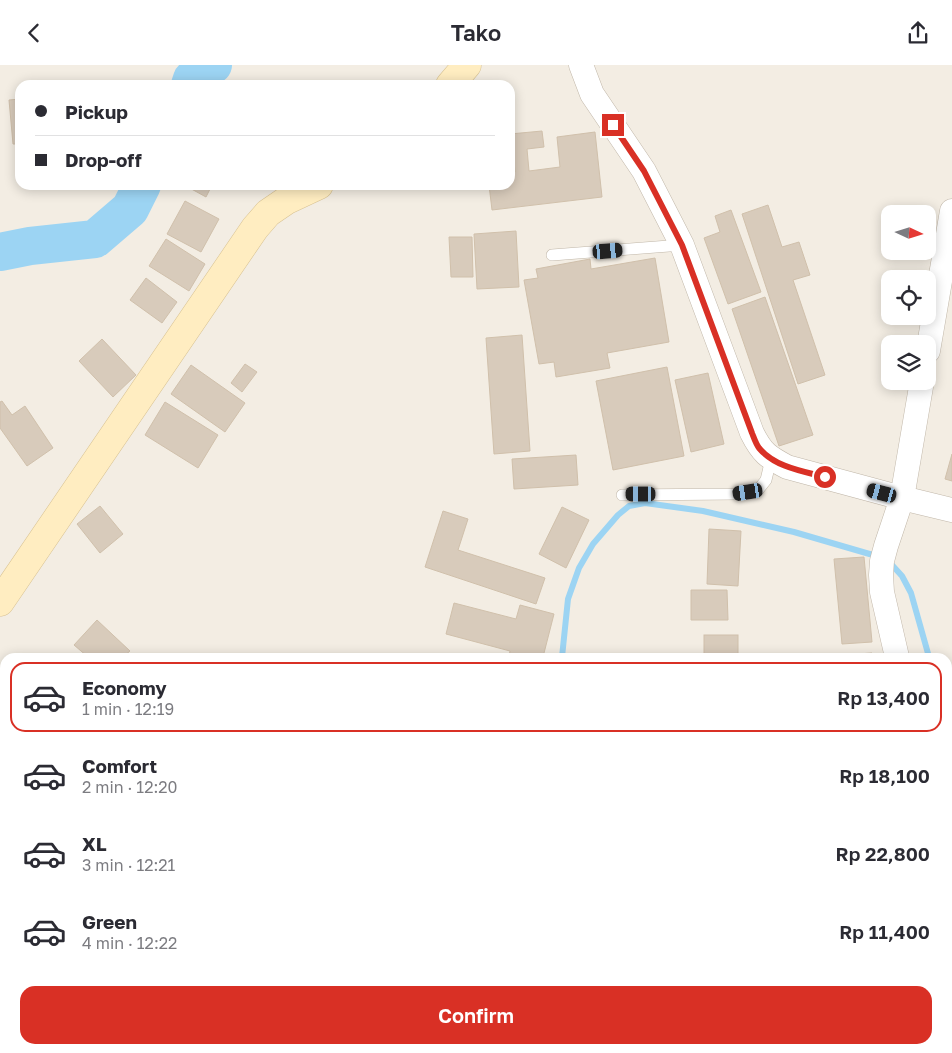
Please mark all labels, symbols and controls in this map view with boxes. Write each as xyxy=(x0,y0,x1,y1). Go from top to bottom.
icon: back xyxy=(20,19,48,47)
text: Tako xyxy=(451,19,501,46)
icon: share xyxy=(904,19,932,47)
text: Pickup xyxy=(65,100,128,123)
route end xyxy=(602,114,624,136)
text: Drop-off xyxy=(65,148,142,171)
north arrow xyxy=(881,205,936,260)
map controls xyxy=(881,205,936,390)
car xyxy=(592,242,623,260)
button: locate xyxy=(881,270,936,325)
button: layers xyxy=(881,335,936,390)
route start xyxy=(814,466,836,488)
car xyxy=(732,482,763,502)
car xyxy=(865,482,898,504)
car xyxy=(626,487,656,502)
icon: car xyxy=(22,675,67,720)
text: Economy xyxy=(82,676,167,699)
text: Rp 13,400 xyxy=(837,686,930,709)
text: 1 min · 12:19 xyxy=(82,699,174,719)
icon: car xyxy=(22,753,67,798)
text: Comfort xyxy=(82,754,157,777)
text: Rp 18,100 xyxy=(839,764,930,787)
text: 2 min · 12:20 xyxy=(82,777,177,797)
icon: car xyxy=(22,831,67,876)
text: XL xyxy=(82,832,107,855)
text: Rp 22,800 xyxy=(836,842,930,865)
text: 3 min · 12:21 xyxy=(82,855,175,875)
icon: car xyxy=(22,909,67,954)
text: Green xyxy=(82,910,137,933)
text: Rp 11,400 xyxy=(839,920,930,943)
text: 4 min · 12:22 xyxy=(82,933,177,953)
button: Confirm xyxy=(20,986,932,1044)

